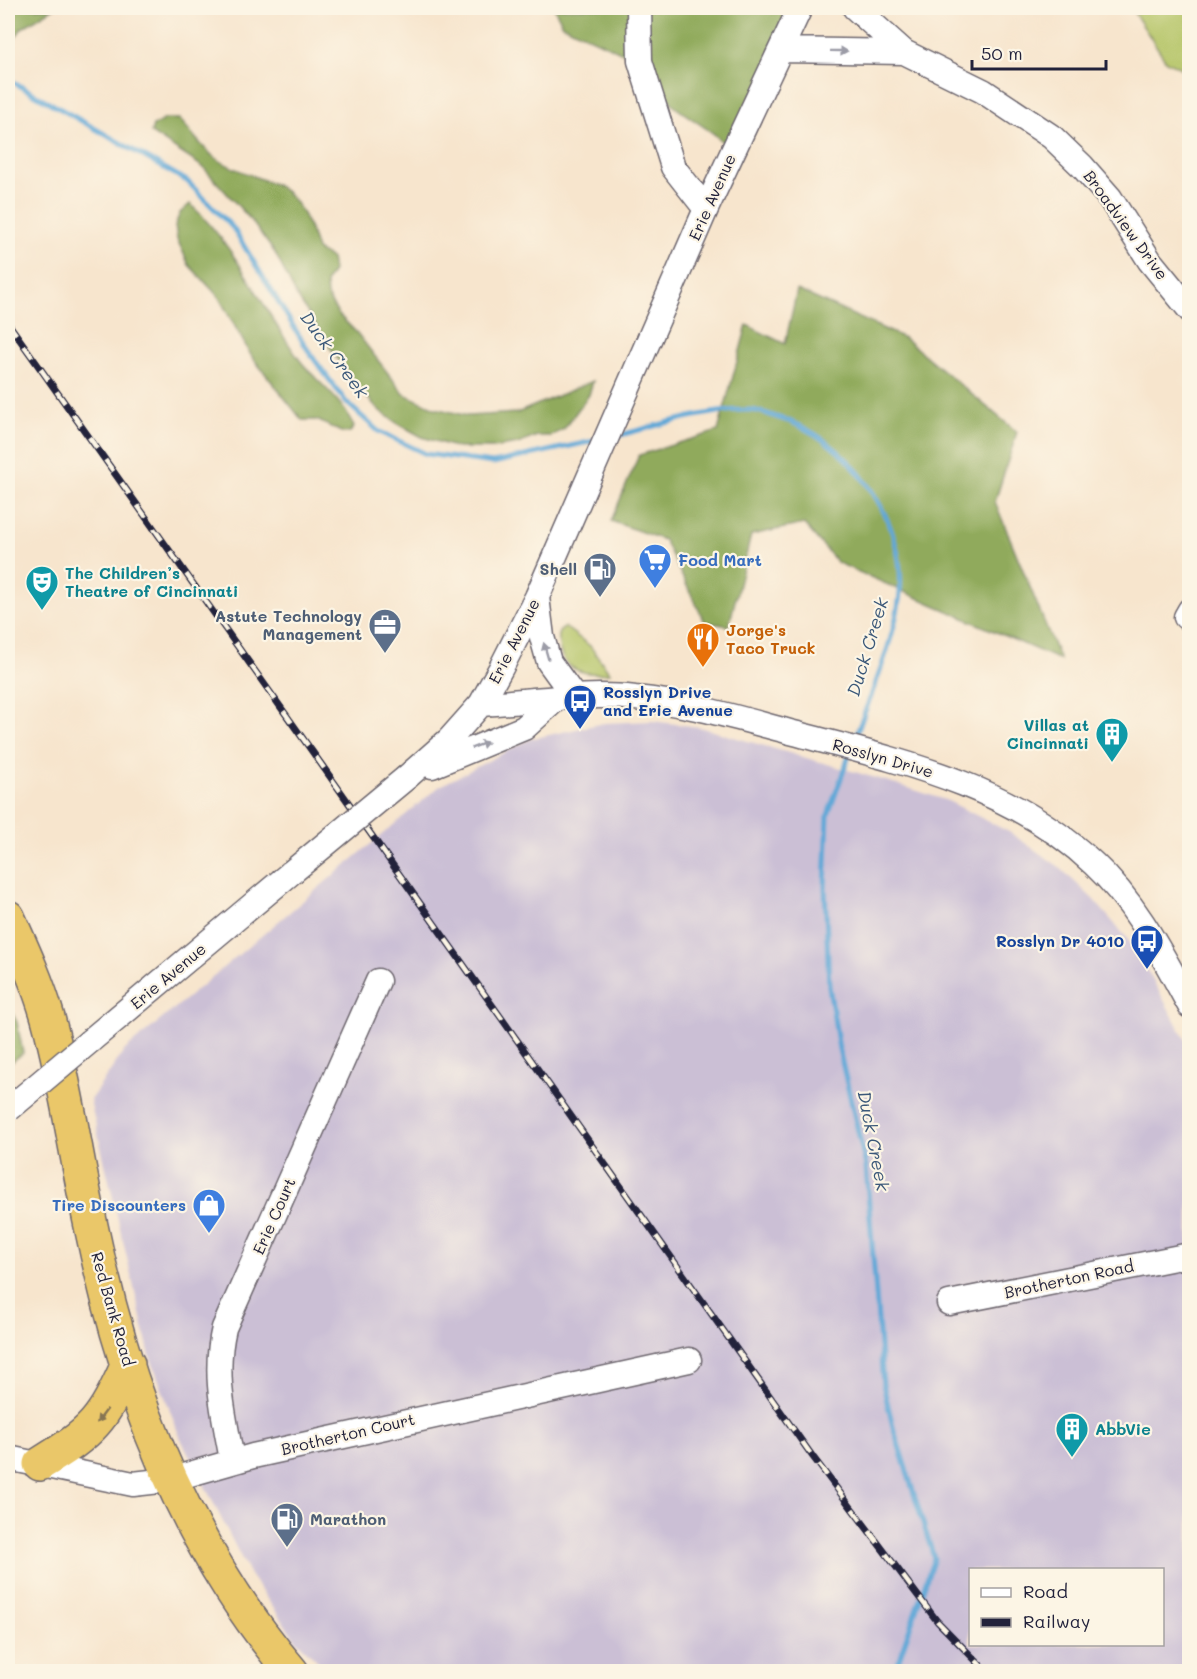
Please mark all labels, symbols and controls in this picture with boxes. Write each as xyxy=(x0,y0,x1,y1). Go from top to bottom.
scale bar xyxy=(972,33,1106,71)
text: 50 m xyxy=(981,41,1023,65)
one-way arrow xyxy=(830,46,849,56)
street label: Erie Avenue xyxy=(683,150,740,243)
street label: Broadview Drive xyxy=(1080,166,1173,284)
water label: Duck Creek xyxy=(295,306,375,403)
supermarket icon: Food Mart xyxy=(637,542,673,589)
place label: Food Mart xyxy=(678,549,762,570)
fuel station icon: Shell xyxy=(582,551,618,598)
place label: Shell xyxy=(540,558,577,579)
place label: The Children’s Theatre of Cincinnati xyxy=(65,562,238,601)
theatre icon: The Children’s Theatre of Cincinnati xyxy=(24,564,60,611)
water label: Duck Creek xyxy=(841,594,894,699)
street label: Erie Avenue xyxy=(483,595,544,687)
place label: Astute Technology Management xyxy=(215,605,362,644)
office icon: Astute Technology Management xyxy=(367,607,403,654)
place label: Jorge's Taco Truck xyxy=(726,619,815,658)
restaurant icon: Jorge's Taco Truck xyxy=(685,621,721,668)
one-way arrow xyxy=(541,642,550,660)
place label: Rosslyn Drive and Erie Avenue xyxy=(603,681,733,720)
bus stop icon: Rosslyn Drive and Erie Avenue xyxy=(562,683,598,730)
place label: Villas at Cincinnati xyxy=(1007,714,1089,753)
building icon: Villas at Cincinnati xyxy=(1094,716,1130,763)
street label: Rosslyn Drive xyxy=(830,733,936,782)
one-way arrow xyxy=(471,740,489,750)
bus stop icon: Rosslyn Dr 4010 xyxy=(1129,923,1165,970)
place label: Rosslyn Dr 4010 xyxy=(996,930,1124,951)
street label: Erie Avenue xyxy=(126,938,210,1013)
water label: Duck Creek xyxy=(852,1089,896,1194)
street label: Erie Court xyxy=(247,1174,300,1257)
shop icon: Tire Discounters xyxy=(191,1187,227,1234)
place label: Tire Discounters xyxy=(52,1194,186,1215)
street label: Red Bank Road xyxy=(87,1249,140,1368)
street label: Brotherton Road xyxy=(1002,1255,1136,1302)
one-way arrow xyxy=(95,1408,108,1424)
street label: Brotherton Court xyxy=(279,1408,417,1459)
building icon: AbbVie xyxy=(1054,1411,1090,1458)
place label: AbbVie xyxy=(1095,1418,1151,1439)
fuel station icon: Marathon xyxy=(269,1501,305,1548)
place label: Marathon xyxy=(310,1508,386,1529)
legend xyxy=(969,1568,1164,1646)
text: Road xyxy=(1023,1579,1068,1603)
text: Railway xyxy=(1023,1609,1090,1633)

